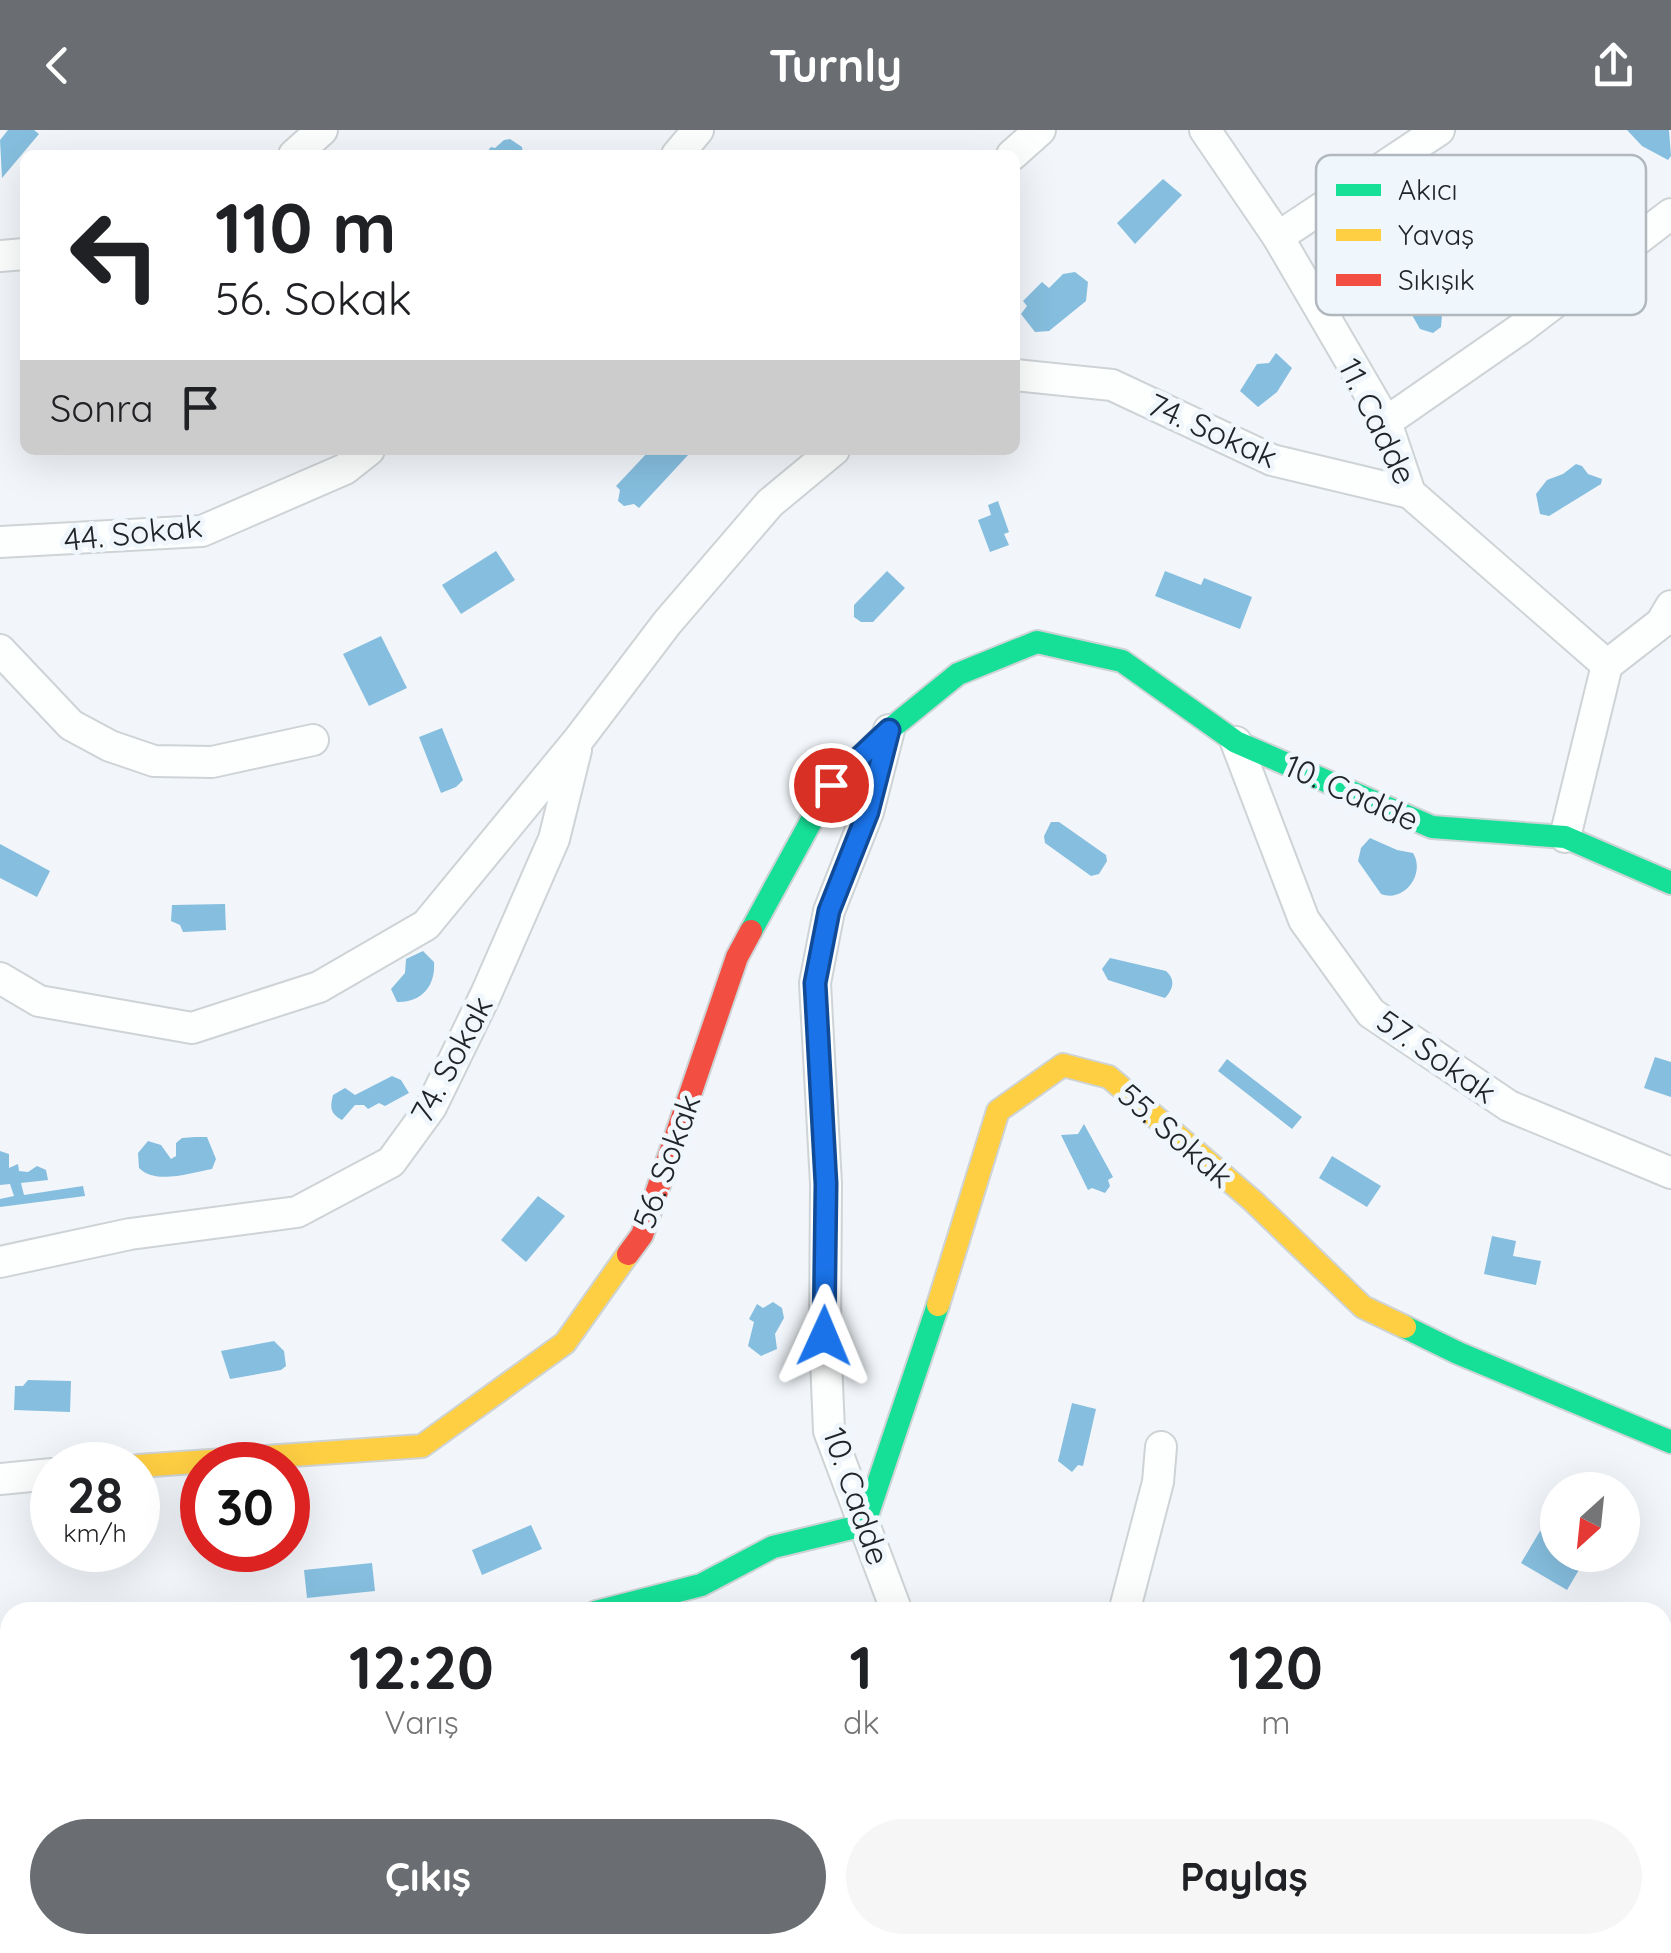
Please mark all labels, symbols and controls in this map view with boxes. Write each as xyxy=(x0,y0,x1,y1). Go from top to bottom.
text: Turnly xyxy=(769,37,902,93)
icon: back xyxy=(30,38,85,93)
icon: share xyxy=(1586,38,1641,93)
legend xyxy=(1316,155,1646,315)
text: Akıcı xyxy=(1398,172,1458,207)
text: 110 m xyxy=(215,183,397,271)
icon: left xyxy=(50,190,180,320)
text: Yavaş xyxy=(1398,217,1474,252)
text: Sıkışık xyxy=(1398,262,1475,297)
text: 56. Sokak xyxy=(215,270,412,326)
street label: 11. Cadde xyxy=(1330,351,1426,491)
icon: arrive xyxy=(173,380,228,435)
text: Sonra xyxy=(50,384,153,432)
street label: 74. Sokak xyxy=(1142,384,1284,476)
street label: 44. Sokak xyxy=(62,505,204,559)
pin xyxy=(789,743,874,828)
street label: 10. Cadde xyxy=(1279,745,1425,839)
icon: arrive xyxy=(804,758,859,813)
street label: 74. Sokak xyxy=(401,989,501,1129)
street label: 57. Sokak xyxy=(1369,1000,1505,1112)
street label: 55. Sokak xyxy=(1110,1074,1242,1196)
street label: 56. Sokak xyxy=(623,1088,709,1234)
position arrow xyxy=(772,1284,876,1388)
street label: 10. Cadde xyxy=(815,1422,899,1570)
speed limit sign: 30 xyxy=(180,1442,310,1572)
text: 28 xyxy=(67,1463,123,1526)
north arrow xyxy=(1540,1472,1640,1572)
map controls xyxy=(1540,1472,1640,1572)
text: km/h xyxy=(63,1517,127,1548)
text: 12:20 xyxy=(349,1629,494,1704)
text: 1 xyxy=(850,1629,873,1704)
text: 120 xyxy=(1229,1629,1323,1704)
text: Varış xyxy=(384,1702,459,1742)
text: dk xyxy=(843,1702,880,1742)
text: m xyxy=(1261,1702,1290,1742)
button: Çıkış xyxy=(30,1819,826,1934)
button: Paylaş xyxy=(846,1819,1642,1934)

